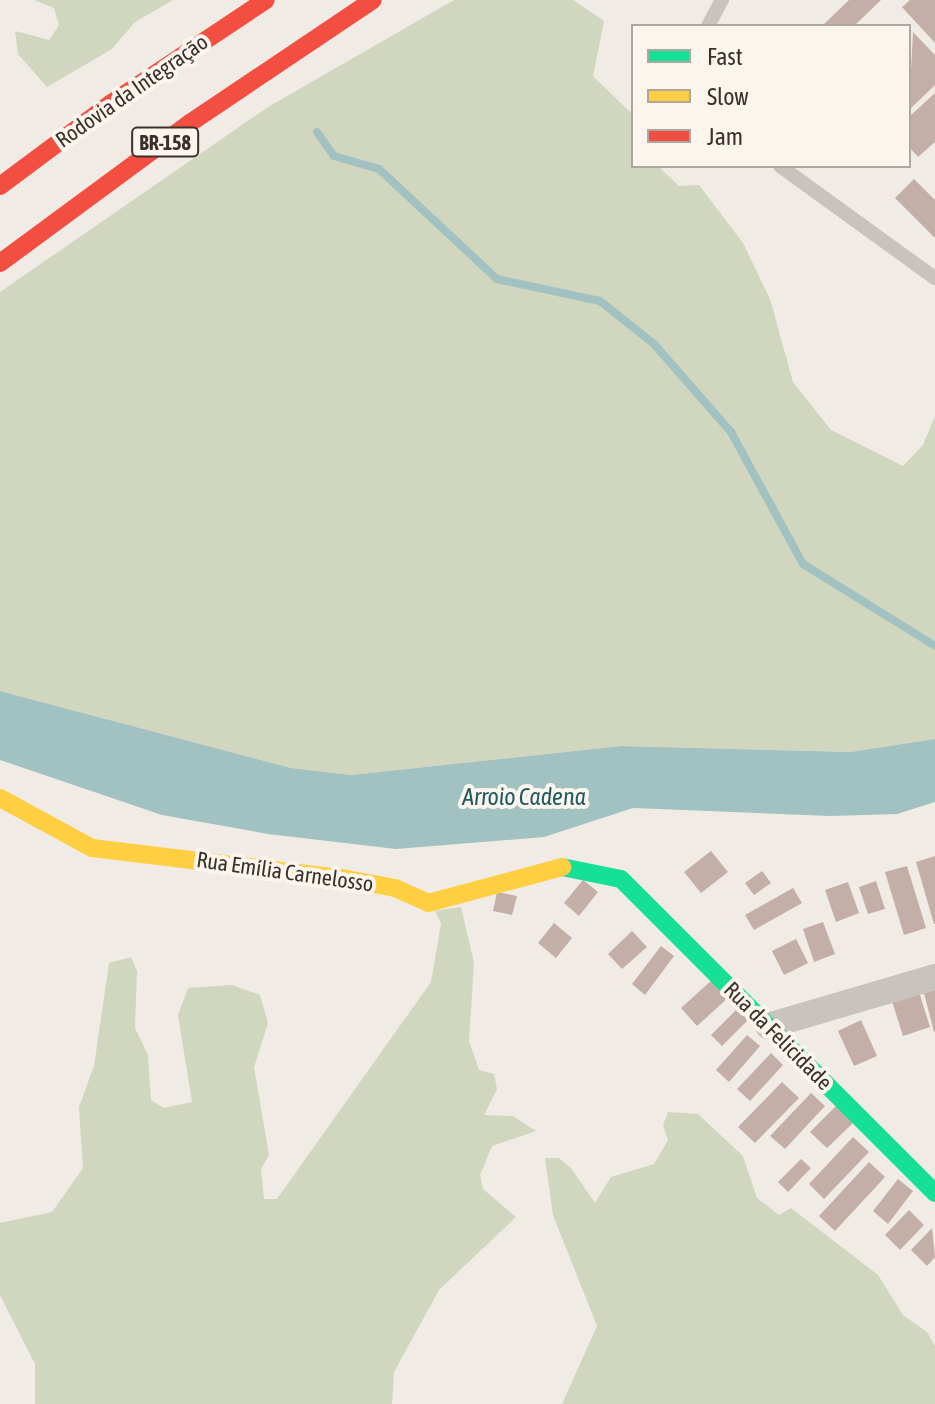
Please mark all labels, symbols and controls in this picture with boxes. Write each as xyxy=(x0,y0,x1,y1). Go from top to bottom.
legend xyxy=(631,24,911,168)
street label: Rodovia da Integração xyxy=(51,29,213,153)
text: Fast xyxy=(707,43,743,70)
text: Slow xyxy=(707,83,749,110)
text: Jam xyxy=(707,123,743,150)
road number: BR-158 xyxy=(131,126,199,158)
water label: Arroio Cadena xyxy=(462,783,586,811)
street label: Rua Emília Carnelosso xyxy=(195,847,375,897)
street label: Rua da Felicidade xyxy=(718,976,838,1096)

